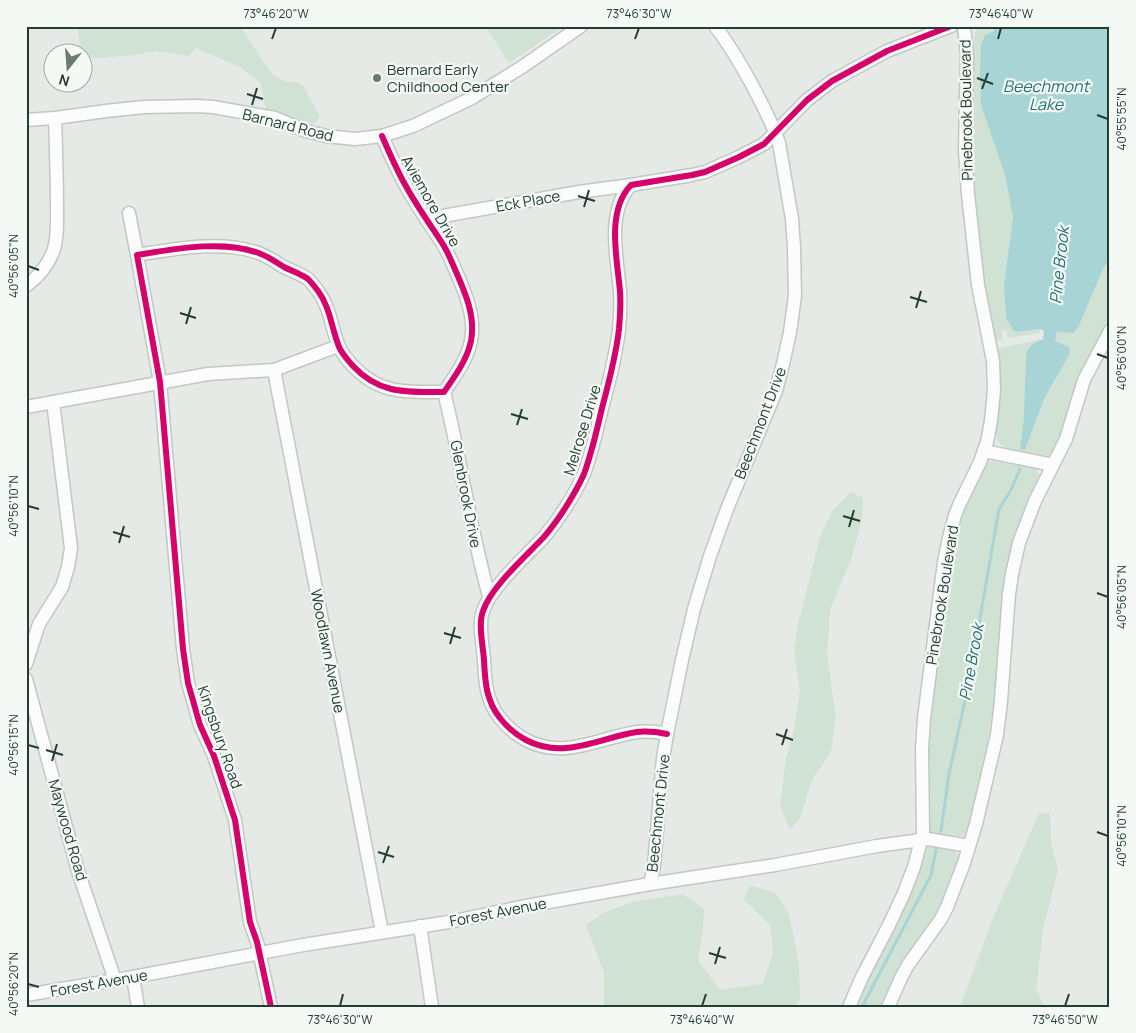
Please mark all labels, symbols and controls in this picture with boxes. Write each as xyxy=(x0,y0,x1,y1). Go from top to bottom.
text: 73°46'20"W xyxy=(243,5,309,22)
text: 73°46'30"W xyxy=(606,5,672,22)
text: 73°46'40"W xyxy=(969,5,1034,22)
street label: Pinebrook Boulevard xyxy=(954,39,978,181)
north arrow xyxy=(42,42,92,92)
place label: Bernard Early Childhood Center xyxy=(387,59,510,97)
text: N xyxy=(56,70,72,91)
marker: Bernard Early Childhood Center xyxy=(371,72,383,84)
water label: Beechmont Lake xyxy=(1003,75,1090,115)
text: 40°55'55"N xyxy=(1113,88,1130,151)
street label: Barnard Road xyxy=(240,104,336,146)
street label: Aviemore Drive xyxy=(396,151,466,251)
street label: Eck Place xyxy=(494,185,562,217)
water label: Pine Brook xyxy=(1044,223,1074,305)
text: 40°56'05"N xyxy=(5,234,22,298)
text: 40°56'00"N xyxy=(1113,326,1130,390)
street label: Beechmont Drive xyxy=(729,364,791,482)
street label: Melrose Drive xyxy=(558,382,606,478)
street label: Glenbrook Drive xyxy=(445,439,487,550)
text: 40°56'10"N xyxy=(5,475,22,537)
street label: Pinebrook Boulevard xyxy=(921,524,963,666)
text: 40°56'05"N xyxy=(1113,565,1130,629)
street label: Woodlawn Avenue xyxy=(306,587,350,715)
water label: Pine Brook xyxy=(953,620,989,702)
street label: Kingsbury Road xyxy=(193,683,247,791)
text: 40°56'15"N xyxy=(5,714,22,776)
street label: Beechmont Drive xyxy=(641,753,675,873)
street label: Maywood Road xyxy=(43,777,93,883)
text: 40°56'10"N xyxy=(1113,805,1130,867)
street label: Forest Avenue xyxy=(448,892,549,932)
text: 40°56'20"N xyxy=(5,952,22,1016)
street label: Forest Avenue xyxy=(49,964,150,1002)
text: 73°46'30"W xyxy=(307,1011,373,1028)
text: 73°46'40"W xyxy=(670,1011,735,1028)
text: 73°46'50"W xyxy=(1032,1011,1098,1028)

